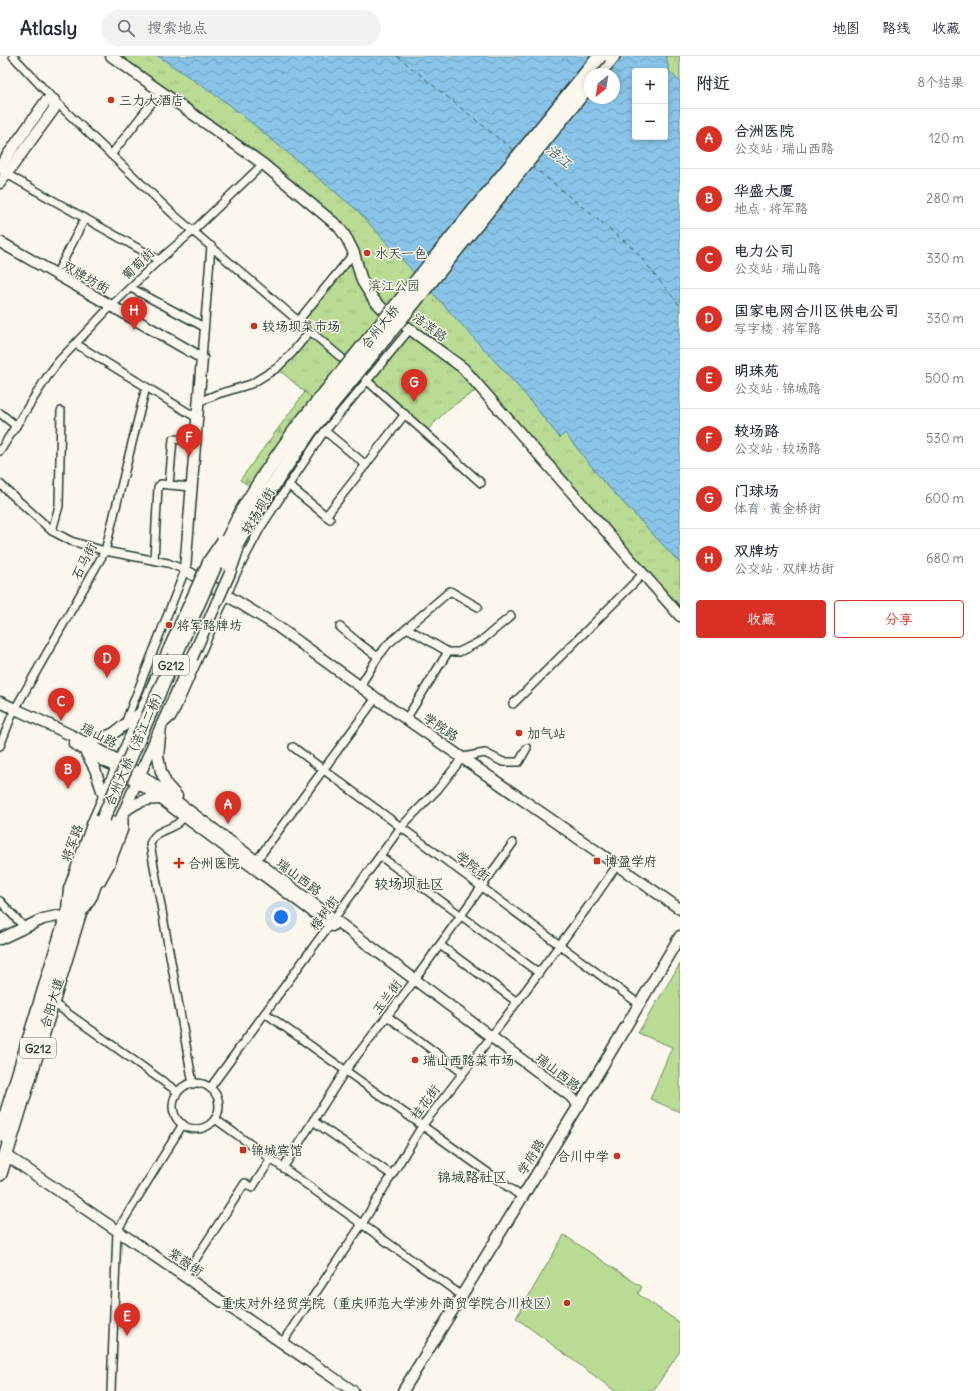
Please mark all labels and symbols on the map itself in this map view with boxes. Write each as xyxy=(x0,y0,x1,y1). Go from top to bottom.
north arrow xyxy=(584,68,620,104)
place label: 三力大酒店 xyxy=(119,92,184,109)
marker: 三力大酒店 xyxy=(106,95,116,105)
water label: 涪江 xyxy=(542,140,576,172)
street label: 葡萄街 xyxy=(118,244,158,284)
place label: 水天一色 xyxy=(375,245,427,262)
marker: 水天一色 xyxy=(362,248,372,258)
street label: 双牌坊街 xyxy=(59,257,113,297)
park label: 滨江公园 xyxy=(368,277,420,294)
pin: H xyxy=(121,297,147,330)
street label: 合州大桥 xyxy=(357,301,403,353)
street label: 涪滨路 xyxy=(409,309,451,345)
place label: 较场坝菜市场 xyxy=(262,318,340,335)
marker: 较场坝菜市场 xyxy=(249,321,259,331)
pin: G xyxy=(401,369,427,402)
pin: F xyxy=(176,424,202,457)
street label: 较场坝街 xyxy=(237,484,279,538)
street label: 石马街 xyxy=(68,540,100,582)
place label: 将军路牌坊 xyxy=(177,617,242,634)
marker: 将军路牌坊 xyxy=(164,620,174,630)
pin: D xyxy=(94,645,120,678)
road number: G212 xyxy=(153,655,189,675)
street label: 合州大桥（涪江二桥） xyxy=(101,683,169,809)
pin: C xyxy=(48,688,74,721)
street label: 学院路 xyxy=(420,709,462,745)
street label: 瑞山路 xyxy=(78,718,120,752)
place label: 加气站 xyxy=(527,725,566,742)
marker: 加气站 xyxy=(514,728,524,738)
pin: B xyxy=(55,756,81,789)
pin: A xyxy=(215,791,241,824)
street label: 将军路 xyxy=(57,822,87,864)
street label: 学院街 xyxy=(452,847,494,885)
place label: 博盈学府 xyxy=(605,853,657,870)
place label: 合州医院 xyxy=(188,855,240,872)
street label: 瑞山西路 xyxy=(273,855,325,899)
marker: 博盈学府 xyxy=(592,856,602,866)
marker: 合州医院 xyxy=(173,857,185,869)
district label: 较场坝社区 xyxy=(374,875,444,893)
street label: 榕树街 xyxy=(306,892,342,934)
your location xyxy=(271,907,291,927)
street label: 合阳大道 xyxy=(36,976,68,1030)
street label: 玉兰街 xyxy=(368,976,406,1018)
road number: G212 xyxy=(20,1038,56,1058)
street label: 瑞山西路 xyxy=(532,1049,584,1095)
place label: 瑞山西路菜市场 xyxy=(423,1052,514,1069)
marker: 瑞山西路菜市场 xyxy=(410,1055,420,1065)
street label: 桂花街 xyxy=(406,1081,444,1123)
street label: 学府路 xyxy=(513,1136,549,1178)
place label: 锦城宾馆 xyxy=(251,1142,303,1159)
marker: 锦城宾馆 xyxy=(238,1145,248,1155)
place label: 合川中学 xyxy=(557,1148,609,1165)
marker: 合川中学 xyxy=(612,1151,622,1161)
district label: 锦城路社区 xyxy=(437,1168,507,1186)
street label: 紫薇街 xyxy=(165,1244,207,1280)
place label: 重庆对外经贸学院（重庆师范大学涉外商贸学院合川校区） xyxy=(221,1295,559,1312)
marker: 重庆对外经贸学院（重庆师范大学涉外商贸学院合川校区） xyxy=(562,1298,572,1308)
pin: E xyxy=(114,1303,140,1336)

